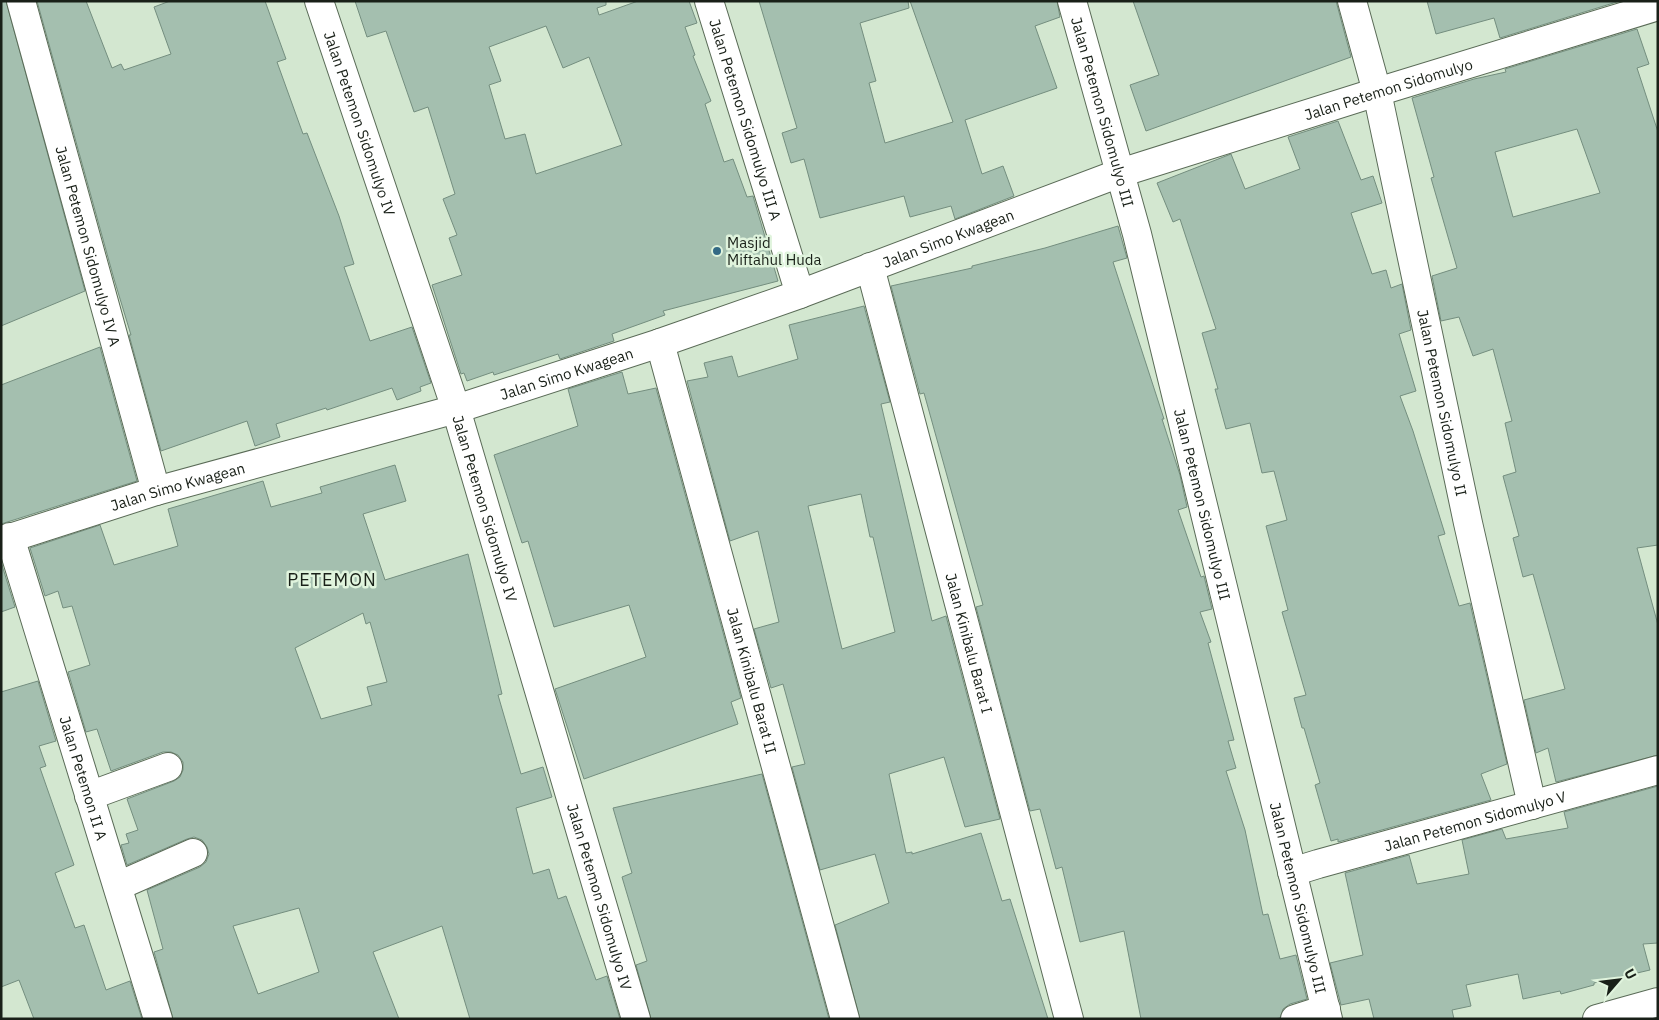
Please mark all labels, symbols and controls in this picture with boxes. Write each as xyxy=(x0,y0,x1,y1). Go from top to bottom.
street label: Jalan Petemon Sidomulyo III xyxy=(1067,15,1138,209)
street label: Jalan Petemon Sidomulyo III A xyxy=(706,16,786,223)
street label: Jalan Petemon Sidomulyo IV xyxy=(320,28,400,218)
street label: Jalan Petemon Sidomulyo xyxy=(1302,54,1475,124)
street label: Jalan Petemon Sidomulyo IV A xyxy=(52,144,125,348)
street label: Jalan Simo Kwagean xyxy=(880,205,1016,271)
place label: Masjid Miftahul Huda xyxy=(727,233,822,269)
marker: Masjid Miftahul Huda xyxy=(711,245,723,257)
street label: Jalan Petemon Sidomulyo II xyxy=(1414,308,1472,498)
street label: Jalan Simo Kwagean xyxy=(498,343,635,404)
street label: Jalan Petemon Sidomulyo III xyxy=(1170,406,1235,602)
street label: Jalan Petemon Sidomulyo IV xyxy=(449,413,522,604)
street label: Jalan Simo Kwagean xyxy=(108,458,247,515)
district label: PETEMON xyxy=(287,568,377,591)
street label: Jalan Kinibalu Barat I xyxy=(942,571,997,715)
street label: Jalan Kinibalu Barat II xyxy=(723,606,781,756)
street label: Jalan Petemon II A xyxy=(56,713,112,843)
street label: Jalan Petemon Sidomulyo V xyxy=(1382,786,1568,855)
street label: Jalan Petemon Sidomulyo III xyxy=(1266,800,1331,995)
street label: Jalan Petemon Sidomulyo IV xyxy=(563,801,636,992)
north arrow xyxy=(1594,955,1644,1005)
text: U xyxy=(1620,965,1641,982)

